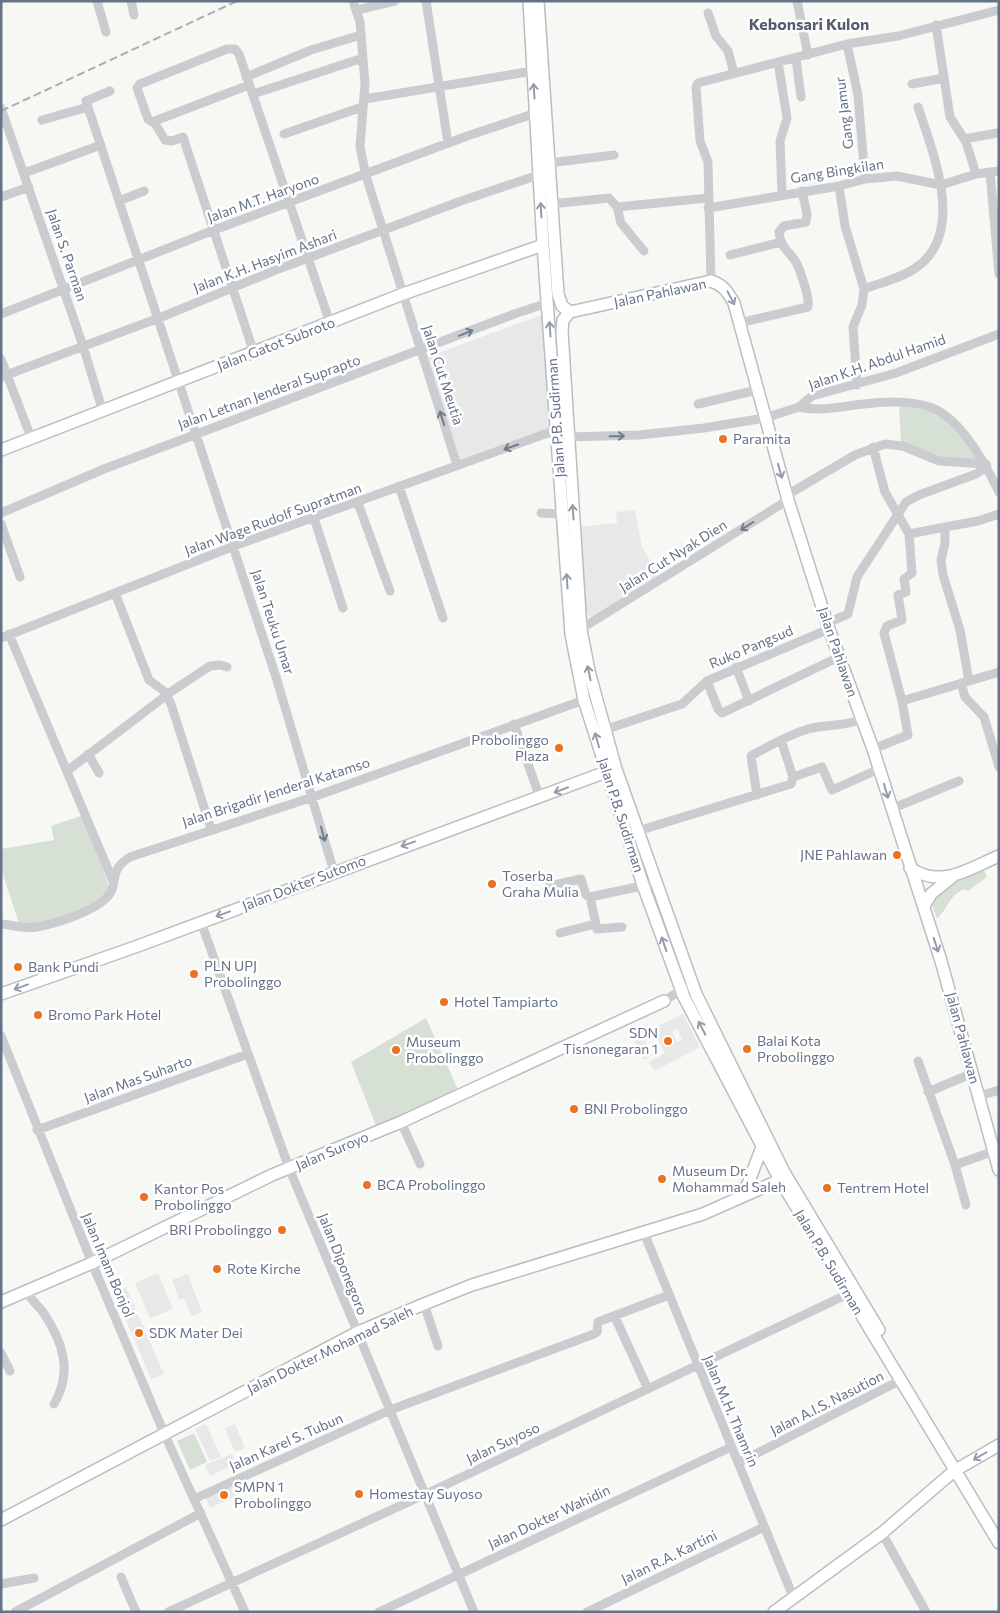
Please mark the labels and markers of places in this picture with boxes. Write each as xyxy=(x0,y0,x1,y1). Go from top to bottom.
place label: Paramita xyxy=(733,430,791,447)
marker: Paramita xyxy=(717,433,729,445)
place label: Probolinggo Plaza xyxy=(471,731,549,764)
marker: Probolinggo Plaza xyxy=(553,742,565,754)
place label: JNE Pahlawan xyxy=(800,846,887,863)
marker: JNE Pahlawan xyxy=(891,849,903,861)
place label: Toserba Graha Mulia xyxy=(502,867,579,900)
marker: Toserba Graha Mulia xyxy=(486,878,498,890)
place label: PLN UPJ Probolinggo xyxy=(204,957,282,990)
place label: Bank Pundi xyxy=(28,958,99,975)
marker: Bank Pundi xyxy=(12,961,24,973)
marker: PLN UPJ Probolinggo xyxy=(188,968,200,980)
place label: Hotel Tampiarto xyxy=(454,993,558,1010)
marker: Hotel Tampiarto xyxy=(438,996,450,1008)
place label: Bromo Park Hotel xyxy=(48,1006,161,1023)
marker: Bromo Park Hotel xyxy=(32,1009,44,1021)
place label: SDN Tisnonegaran 1 xyxy=(563,1024,658,1057)
place label: Balai Kota Probolinggo xyxy=(757,1032,835,1065)
place label: Museum Probolinggo xyxy=(406,1033,484,1066)
marker: SDN Tisnonegaran 1 xyxy=(662,1035,674,1047)
marker: Balai Kota Probolinggo xyxy=(741,1043,753,1055)
marker: Museum Probolinggo xyxy=(390,1044,402,1056)
place label: BNI Probolinggo xyxy=(584,1100,688,1117)
marker: BNI Probolinggo xyxy=(568,1103,580,1115)
place label: Museum Dr. Mohammad Saleh xyxy=(672,1162,786,1195)
marker: Museum Dr. Mohammad Saleh xyxy=(656,1173,668,1185)
place label: BCA Probolinggo xyxy=(377,1176,486,1193)
marker: BCA Probolinggo xyxy=(361,1179,373,1191)
place label: Tentrem Hotel xyxy=(837,1179,929,1196)
place label: Kantor Pos Probolinggo xyxy=(154,1180,232,1213)
marker: Tentrem Hotel xyxy=(821,1182,833,1194)
marker: Kantor Pos Probolinggo xyxy=(138,1191,150,1203)
place label: BRI Probolinggo xyxy=(169,1221,272,1238)
marker: BRI Probolinggo xyxy=(276,1224,288,1236)
place label: Rote Kirche xyxy=(227,1260,301,1277)
marker: Rote Kirche xyxy=(211,1263,223,1275)
place label: SDK Mater Dei xyxy=(149,1324,243,1341)
marker: SDK Mater Dei xyxy=(133,1327,145,1339)
place label: SMPN 1 Probolinggo xyxy=(234,1478,312,1511)
place label: Homestay Suyoso xyxy=(369,1485,483,1502)
marker: Homestay Suyoso xyxy=(353,1488,365,1500)
marker: SMPN 1 Probolinggo xyxy=(218,1489,230,1501)

